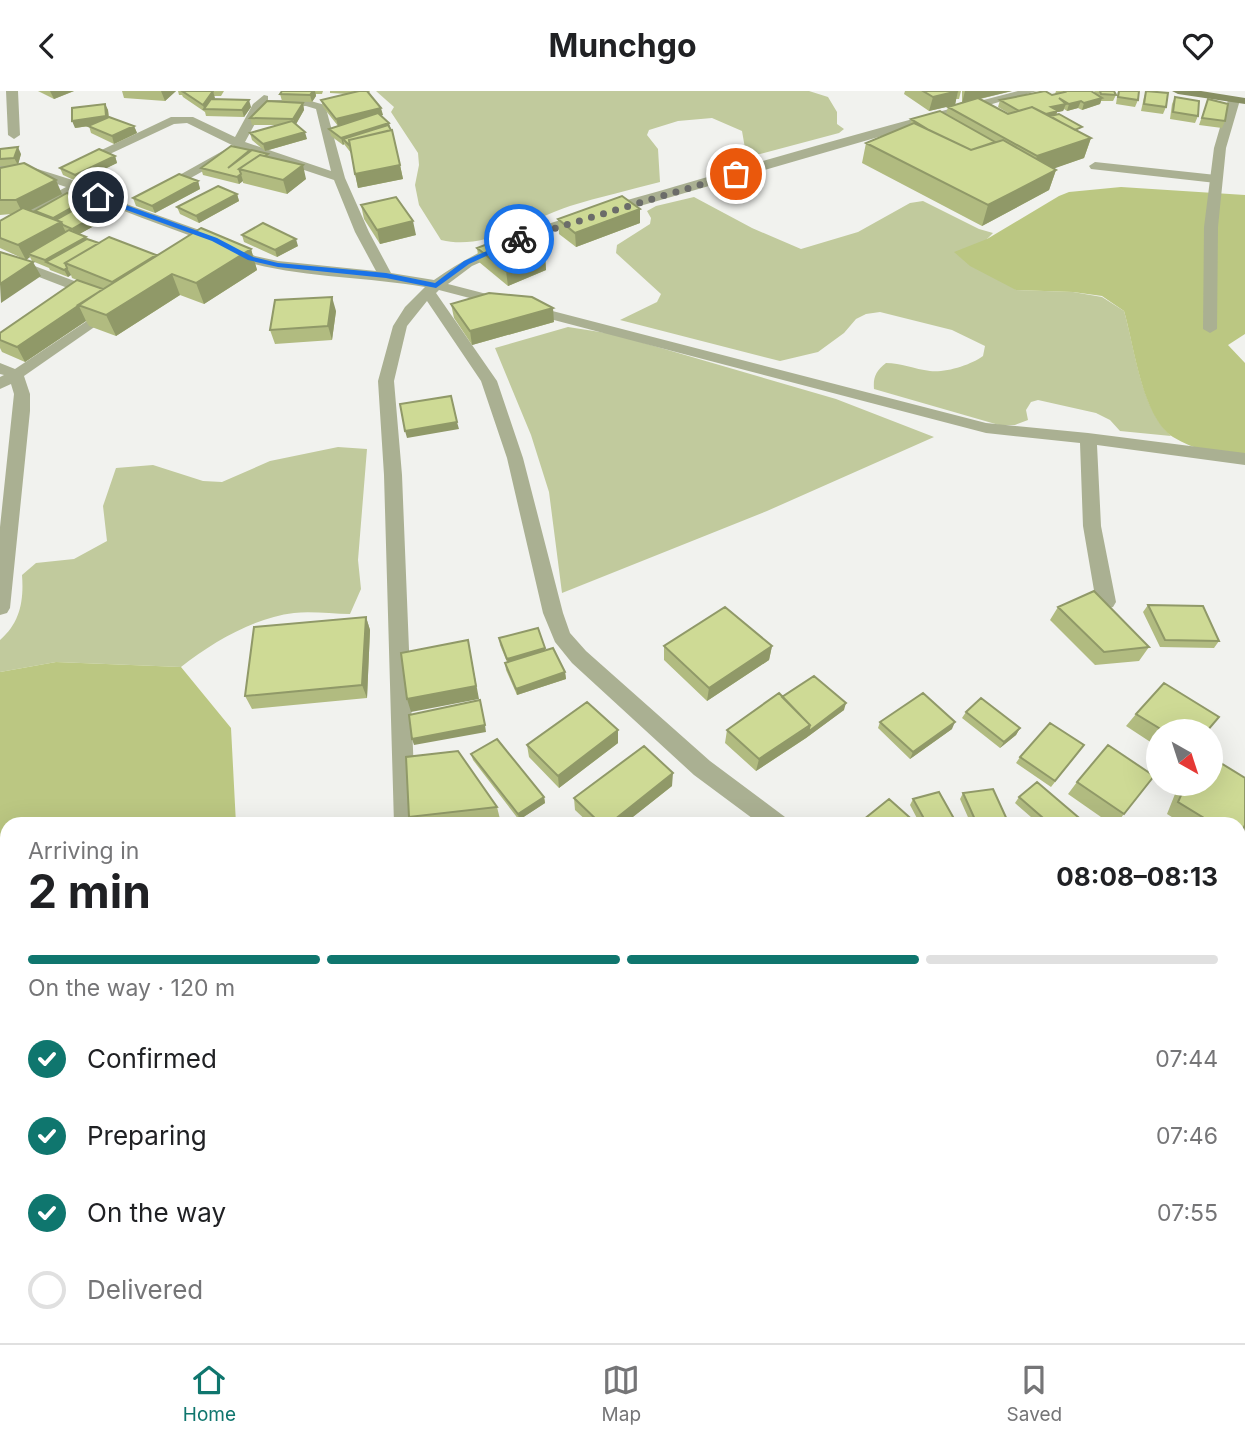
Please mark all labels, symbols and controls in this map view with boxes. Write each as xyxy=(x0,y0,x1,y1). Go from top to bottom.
text: Munchgo xyxy=(548,26,697,65)
icon: back xyxy=(28,27,66,65)
icon: heart xyxy=(1179,27,1217,65)
pin xyxy=(706,144,766,204)
icon: bag xyxy=(717,155,755,193)
pin xyxy=(68,167,128,227)
icon: home xyxy=(79,178,117,216)
courier xyxy=(484,204,554,274)
icon: bike xyxy=(500,220,538,258)
north arrow xyxy=(1146,719,1223,796)
map controls xyxy=(1146,719,1223,796)
text: Arriving in xyxy=(28,837,139,865)
text: 08:08–08:13 xyxy=(1056,861,1218,892)
text: 2 min xyxy=(28,863,151,919)
text: On the way · 120 m xyxy=(28,974,235,1002)
icon: check xyxy=(28,1040,66,1078)
text: Confirmed xyxy=(87,1043,217,1074)
text: 07:44 xyxy=(1155,1045,1218,1073)
icon: check xyxy=(28,1117,66,1155)
text: Preparing xyxy=(87,1120,207,1151)
text: 07:46 xyxy=(1156,1122,1218,1150)
icon: check xyxy=(28,1194,66,1232)
text: On the way xyxy=(87,1197,226,1228)
text: 07:55 xyxy=(1157,1199,1218,1227)
text: Delivered xyxy=(87,1274,203,1305)
tab: Home xyxy=(183,1361,236,1426)
tab: Map xyxy=(602,1361,641,1426)
tab: Saved xyxy=(1007,1361,1062,1426)

